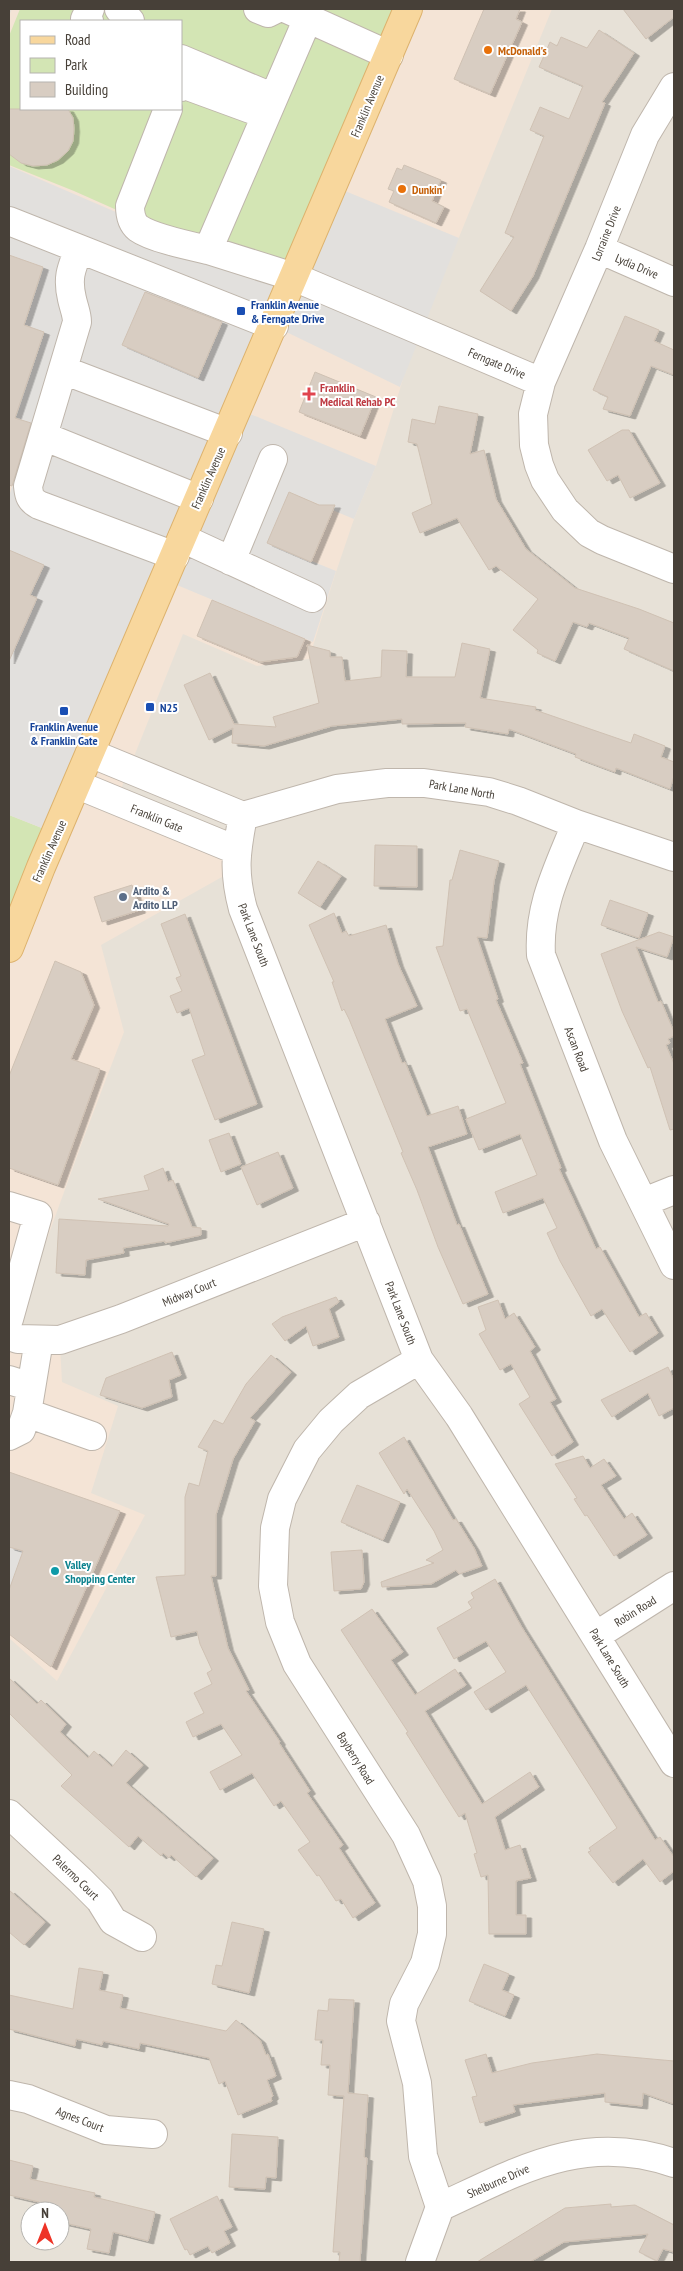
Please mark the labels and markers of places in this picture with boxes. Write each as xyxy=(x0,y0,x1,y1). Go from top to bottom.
place label: McDonald's xyxy=(498,43,547,58)
marker: McDonald's xyxy=(482,44,494,56)
place label: Dunkin' xyxy=(412,182,445,197)
marker: Dunkin' xyxy=(396,183,408,195)
place label: Franklin Avenue & Ferngate Drive xyxy=(251,297,324,326)
marker: Franklin Avenue & Ferngate Drive xyxy=(235,305,247,317)
place label: Franklin Medical Rehab PC xyxy=(320,380,396,409)
marker: Franklin Medical Rehab PC xyxy=(302,387,316,401)
place label: N25 xyxy=(160,700,178,715)
marker: N25 xyxy=(144,701,156,713)
marker: Franklin Avenue & Franklin Gate xyxy=(58,705,70,717)
place label: Franklin Avenue & Franklin Gate xyxy=(30,719,98,748)
place label: Ardito & Ardito LLP xyxy=(132,883,178,912)
marker: Ardito & Ardito LLP xyxy=(117,891,129,903)
place label: Valley Shopping Center xyxy=(64,1557,136,1586)
marker: Valley Shopping Center xyxy=(49,1565,61,1577)

